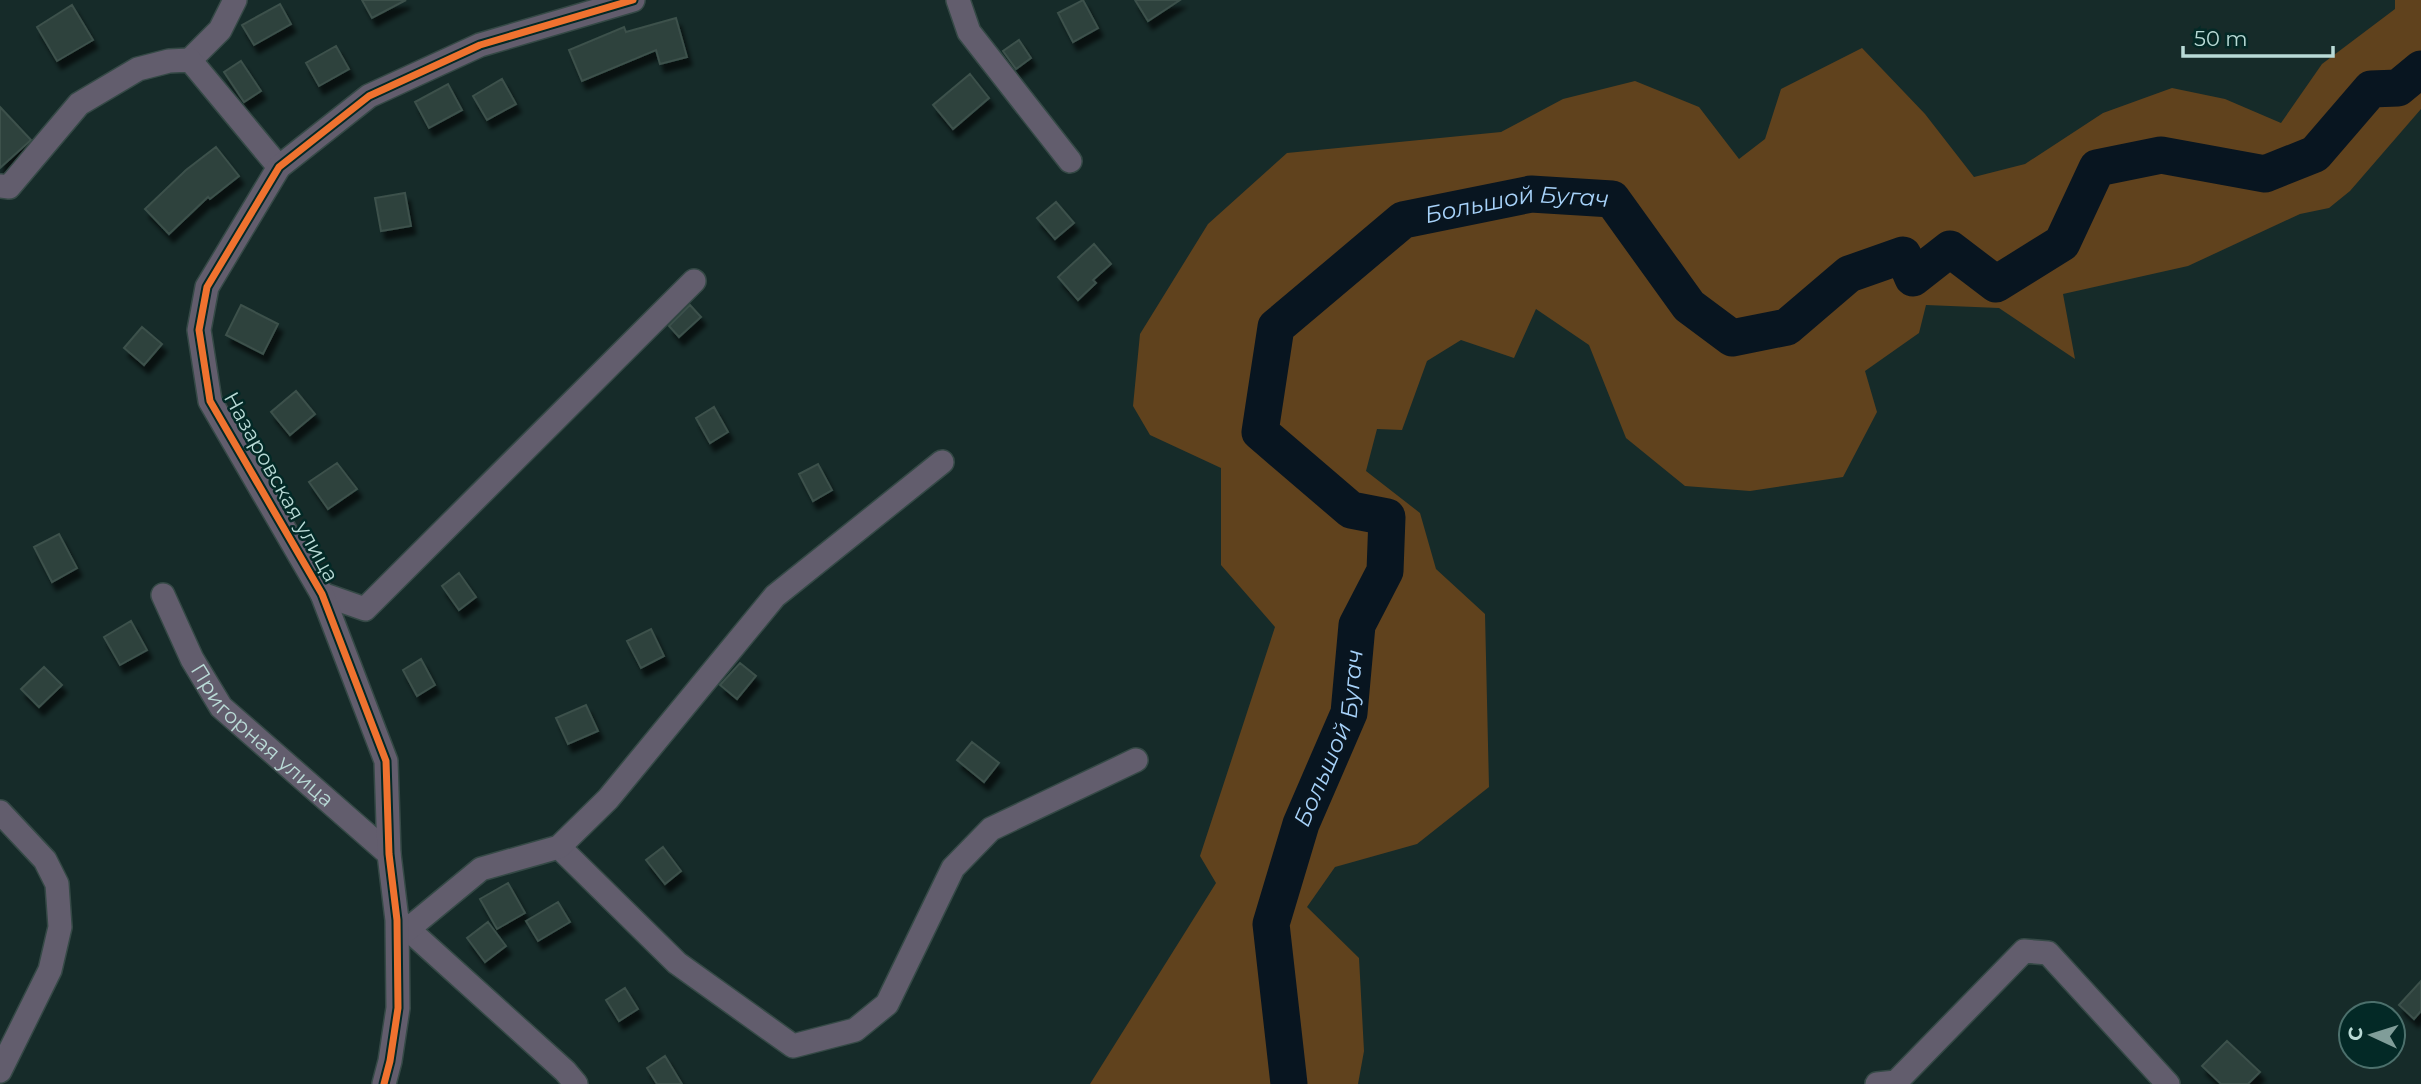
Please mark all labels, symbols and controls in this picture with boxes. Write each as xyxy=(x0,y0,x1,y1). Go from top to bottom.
scale bar xyxy=(2183,14,2334,58)
text: 50 m xyxy=(2194,26,2248,51)
water label: Большой Бугач xyxy=(1422,180,1610,229)
street label: Назаровская улица xyxy=(219,387,344,586)
water label: Большой Бугач xyxy=(1288,648,1369,831)
street label: Пригорная улица xyxy=(186,659,339,812)
north arrow xyxy=(2337,1000,2407,1070)
text: С xyxy=(2344,1026,2368,1042)

